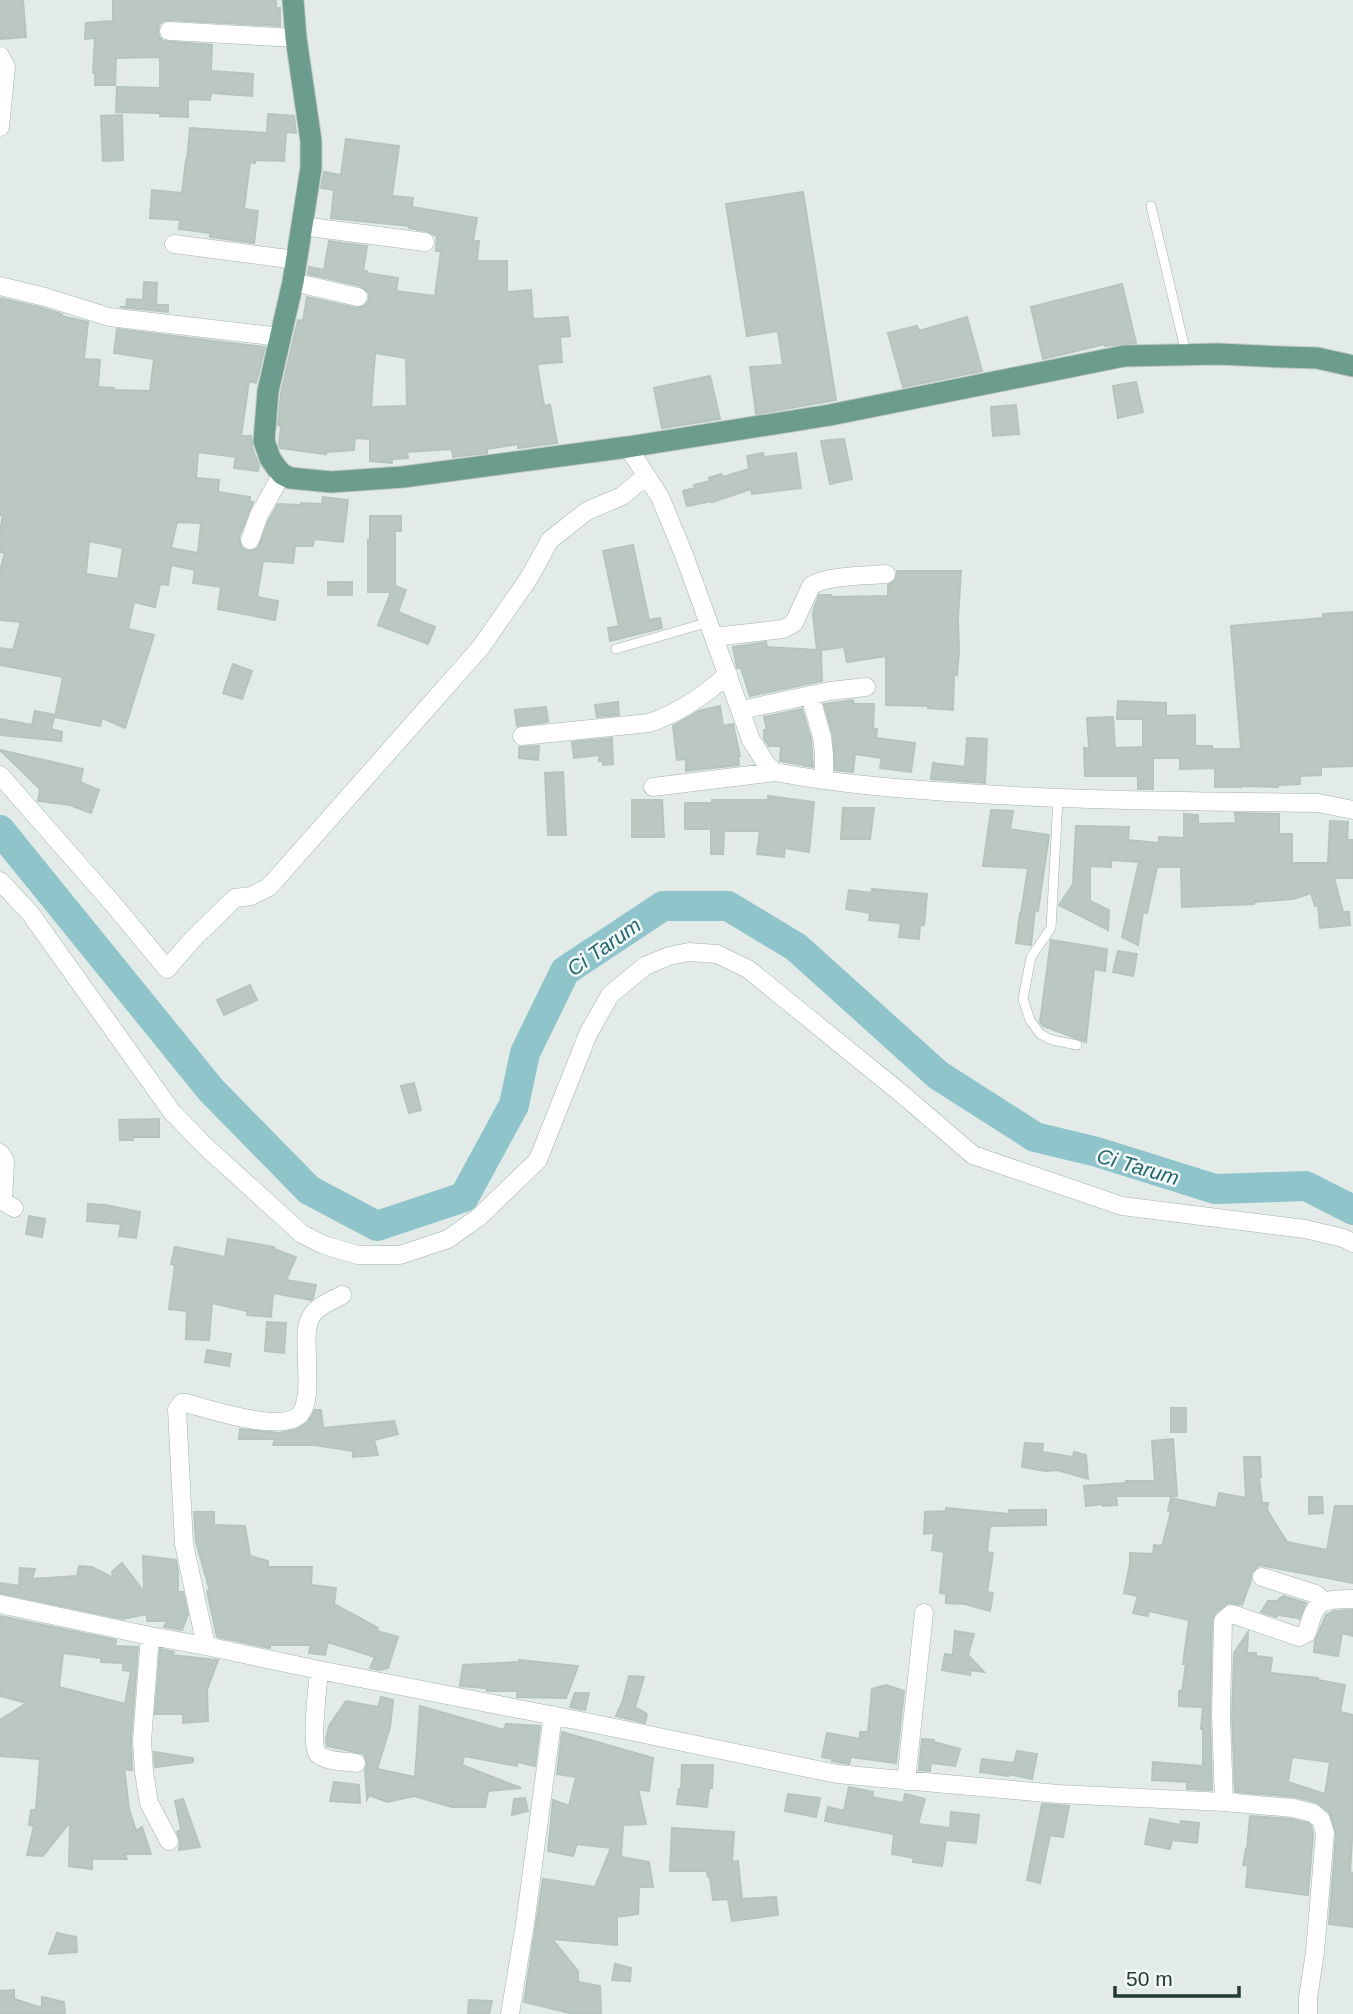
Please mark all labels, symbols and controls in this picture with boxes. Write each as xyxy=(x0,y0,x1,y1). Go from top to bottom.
water label: Ci Tarum xyxy=(563,913,645,980)
water label: Ci Tarum xyxy=(1094,1144,1182,1189)
scale bar xyxy=(1115,1954,1239,1998)
text: 50 m xyxy=(1126,1967,1173,1990)

